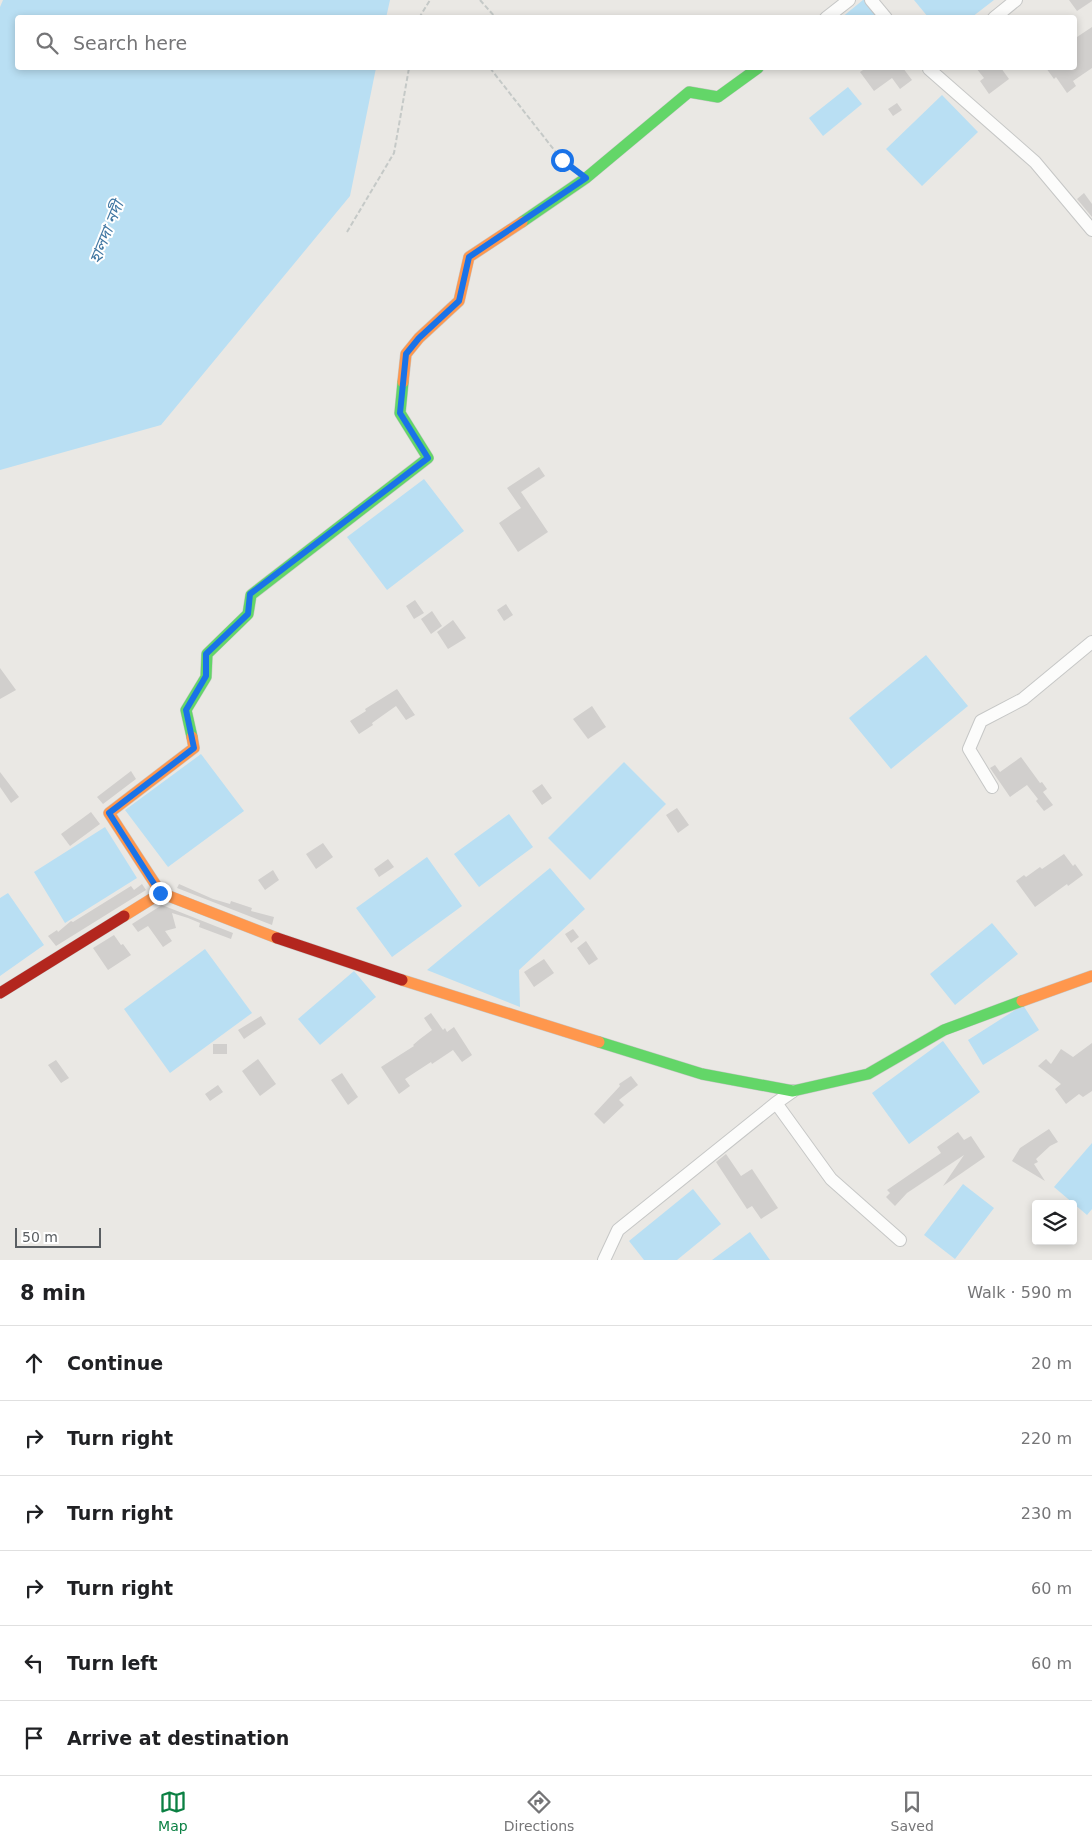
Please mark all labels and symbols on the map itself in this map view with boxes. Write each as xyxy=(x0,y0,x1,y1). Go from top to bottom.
route start xyxy=(551,149,574,172)
water label: হালদা নদী xyxy=(85,196,129,266)
route end xyxy=(149,882,172,905)
scale bar xyxy=(15,1225,101,1248)

